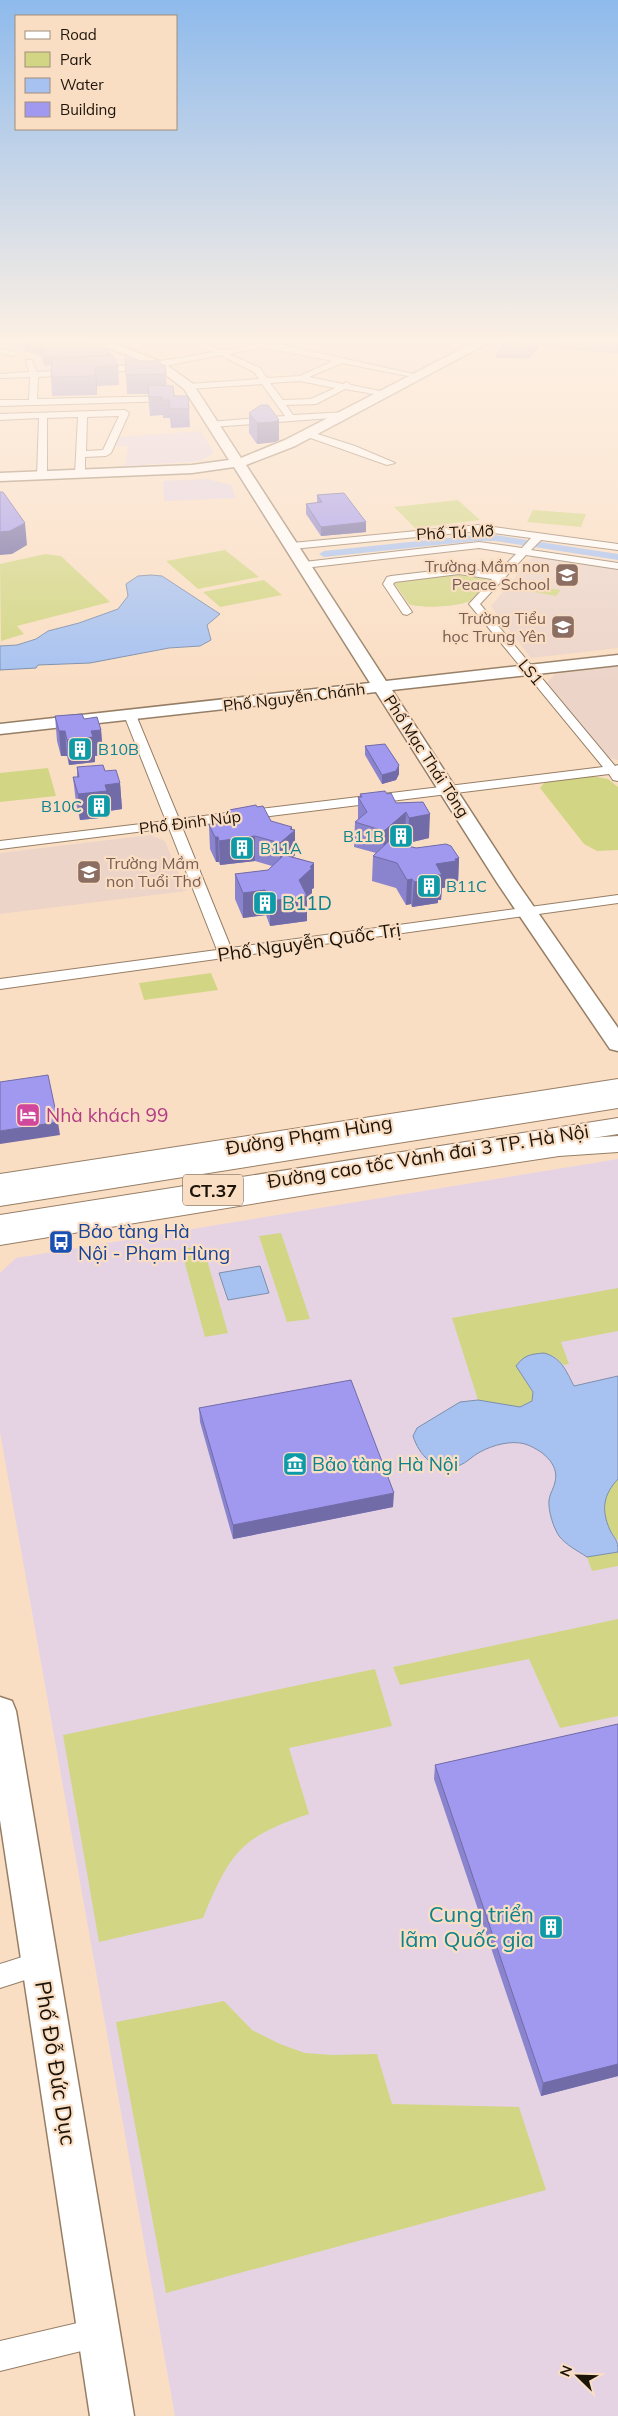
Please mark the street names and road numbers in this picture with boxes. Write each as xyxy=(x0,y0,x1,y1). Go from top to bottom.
street label: Phố Tú Mỡ xyxy=(416,520,494,544)
street label: LS1 xyxy=(514,655,548,689)
street label: Phố Nguyễn Chánh xyxy=(222,678,366,716)
street label: Phố Mạc Thái Tông xyxy=(380,691,474,821)
street label: Phố Đinh Núp xyxy=(138,806,242,838)
street label: Phố Nguyễn Quốc Trị xyxy=(216,917,402,967)
street label: Đường Phạm Hùng xyxy=(224,1110,394,1160)
street label: Đường cao tốc Vành đai 3 TP. Hà Nội xyxy=(266,1119,590,1193)
road number: CT.37 xyxy=(183,1174,243,1206)
street label: Phố Đỗ Đức Dục xyxy=(29,1979,83,2147)

